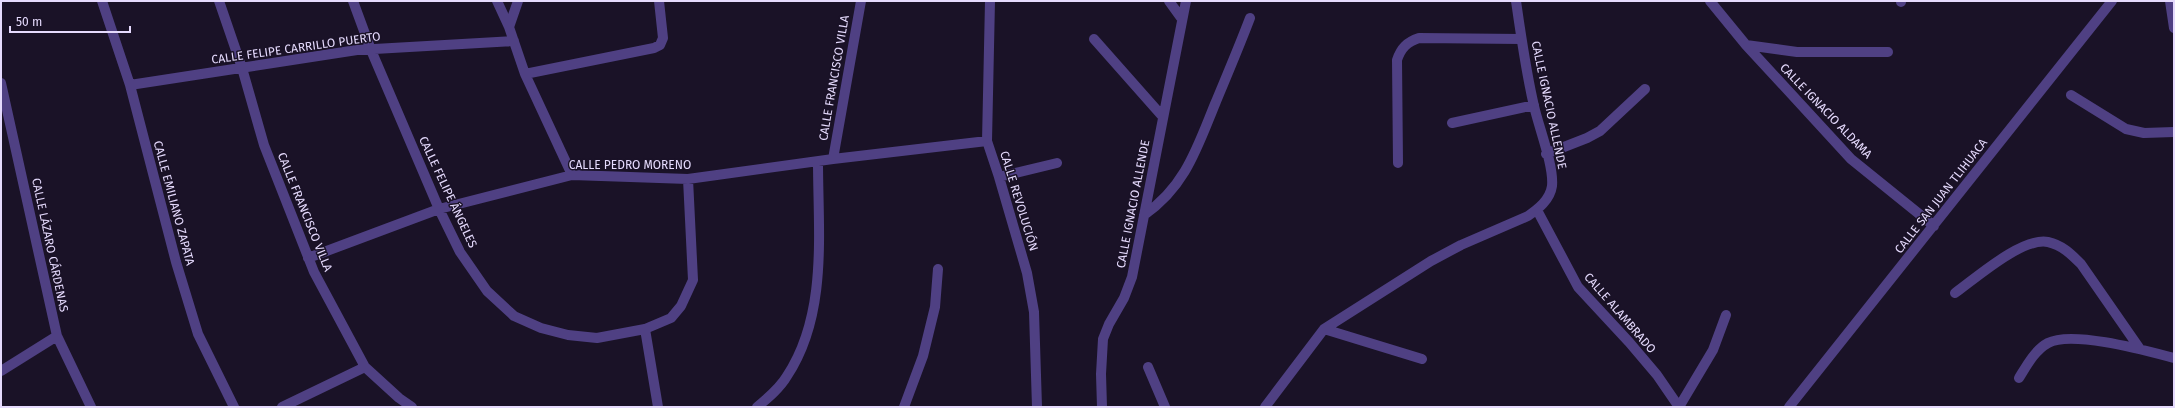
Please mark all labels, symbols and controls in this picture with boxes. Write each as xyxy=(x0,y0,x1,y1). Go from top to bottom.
scale bar xyxy=(10,8,130,34)
street label: CALLE FRANCISCO VILLA xyxy=(816,14,852,142)
text: 50 m xyxy=(16,15,42,29)
street label: CALLE FELIPE CARRILLO PUERTO xyxy=(211,29,381,67)
street label: CALLE IGNACIO ALLENDE xyxy=(1529,40,1569,170)
street label: CALLE IGNACIO ALDAMA xyxy=(1777,61,1875,161)
street label: CALLE FELIPE ÁNGELES xyxy=(416,134,481,250)
street label: CALLE SAN JUAN TLIHUACA xyxy=(1892,136,1990,256)
street label: CALLE EMILIANO ZAPATA xyxy=(151,139,197,267)
street label: CALLE IGNACIO ALLENDE xyxy=(1114,139,1152,269)
street label: CALLE REVOLUCIÓN xyxy=(997,149,1042,253)
street label: CALLE FRANCISCO VILLA xyxy=(275,150,335,274)
street label: CALLE PEDRO MORENO xyxy=(569,158,691,172)
street label: CALLE LÁZARO CÁRDENAS xyxy=(29,177,72,314)
street label: CALLE ALAMBRADO xyxy=(1581,270,1659,356)

